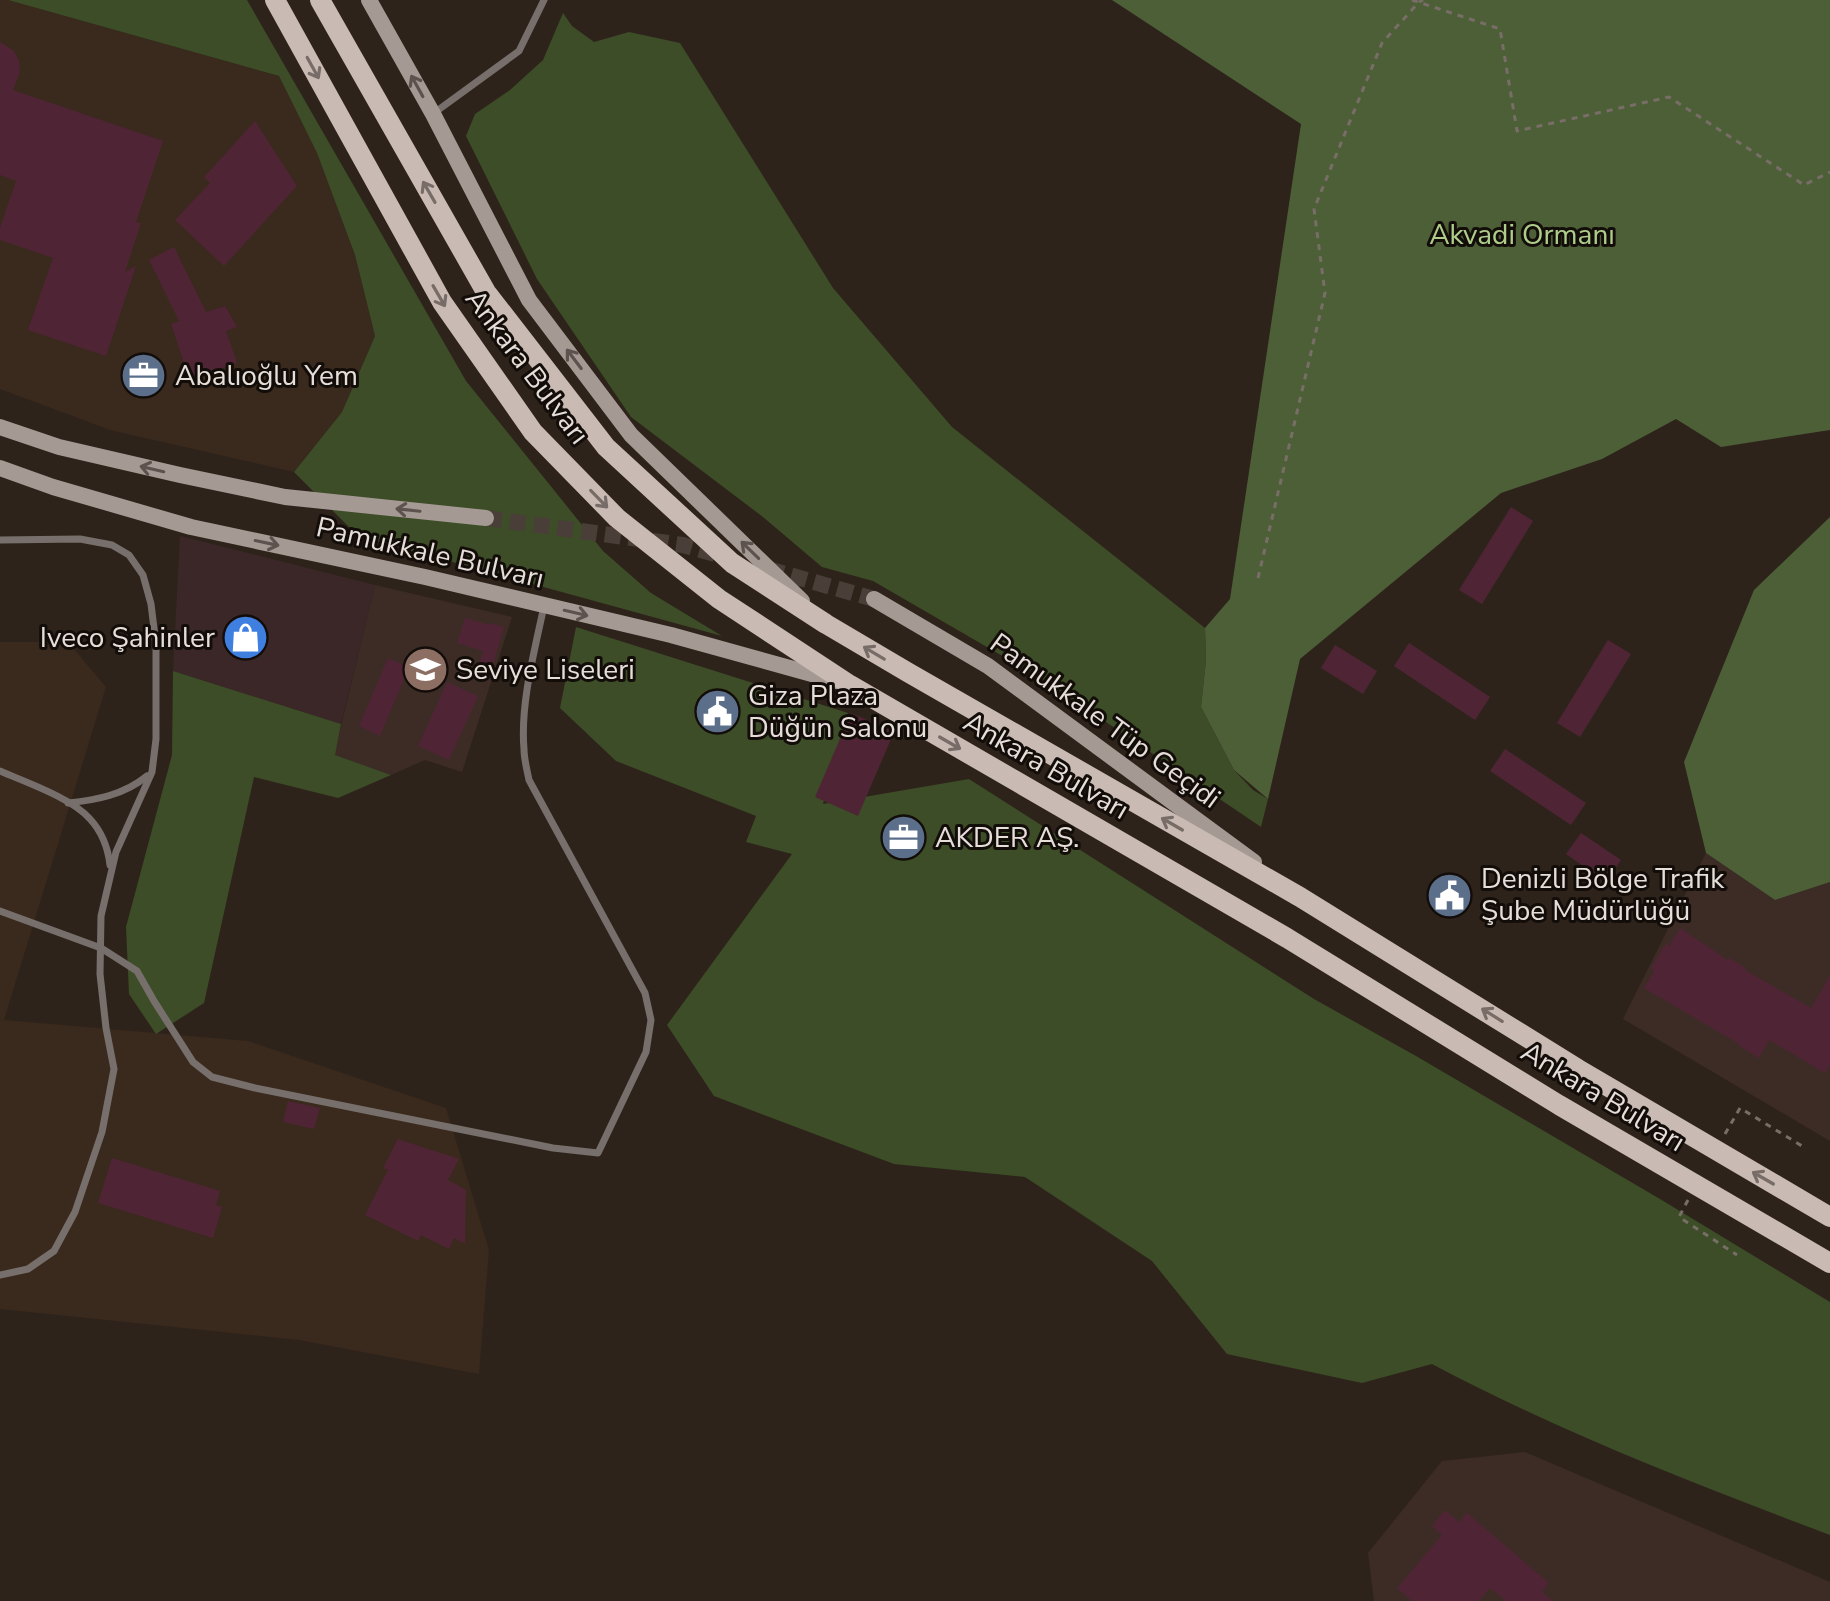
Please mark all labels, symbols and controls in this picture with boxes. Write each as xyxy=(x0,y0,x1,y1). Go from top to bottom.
one-way arrow xyxy=(306,56,321,80)
one-way arrow xyxy=(409,75,425,98)
one-way arrow xyxy=(421,181,437,204)
park label: Akvadi Ormanı xyxy=(1429,216,1615,254)
street label: Ankara Bulvarı xyxy=(456,282,598,452)
one-way arrow xyxy=(431,284,447,307)
one-way arrow xyxy=(565,349,582,371)
office icon: Abalıoğlu Yem xyxy=(120,352,168,400)
place label: Abalıoğlu Yem xyxy=(175,357,358,395)
one-way arrow xyxy=(139,460,165,475)
one-way arrow xyxy=(589,489,608,509)
one-way arrow xyxy=(395,502,422,517)
street label: Pamukkale Bulvarı xyxy=(312,508,548,598)
one-way arrow xyxy=(254,536,280,551)
one-way arrow xyxy=(741,541,760,560)
one-way arrow xyxy=(562,606,588,621)
shop icon: Iveco Şahinler xyxy=(222,614,270,662)
place label: Iveco Şahinler xyxy=(40,619,215,657)
street label: Pamukkale Tüp Geçidi xyxy=(982,624,1228,818)
one-way arrow xyxy=(863,645,886,661)
school or university icon: Seviye Liseleri xyxy=(401,646,449,694)
place label: Seviye Liseleri xyxy=(456,651,635,689)
place label: Giza Plaza Düğün Salonu xyxy=(748,677,927,747)
public building icon: Giza Plaza Düğün Salonu xyxy=(693,688,741,736)
street label: Ankara Bulvarı xyxy=(956,703,1136,829)
one-way arrow xyxy=(938,735,961,751)
office icon: AKDER AŞ. xyxy=(880,814,928,862)
one-way arrow xyxy=(1161,816,1185,831)
place label: AKDER AŞ. xyxy=(935,819,1080,857)
place label: Denizli Bölge Trafik Şube Müdürlüğü xyxy=(1481,860,1725,930)
public building icon: Denizli Bölge Trafik Şube Müdürlüğü xyxy=(1426,871,1474,919)
one-way arrow xyxy=(1481,1007,1503,1024)
street label: Ankara Bulvarı xyxy=(1514,1033,1692,1161)
one-way arrow xyxy=(1752,1169,1775,1185)

